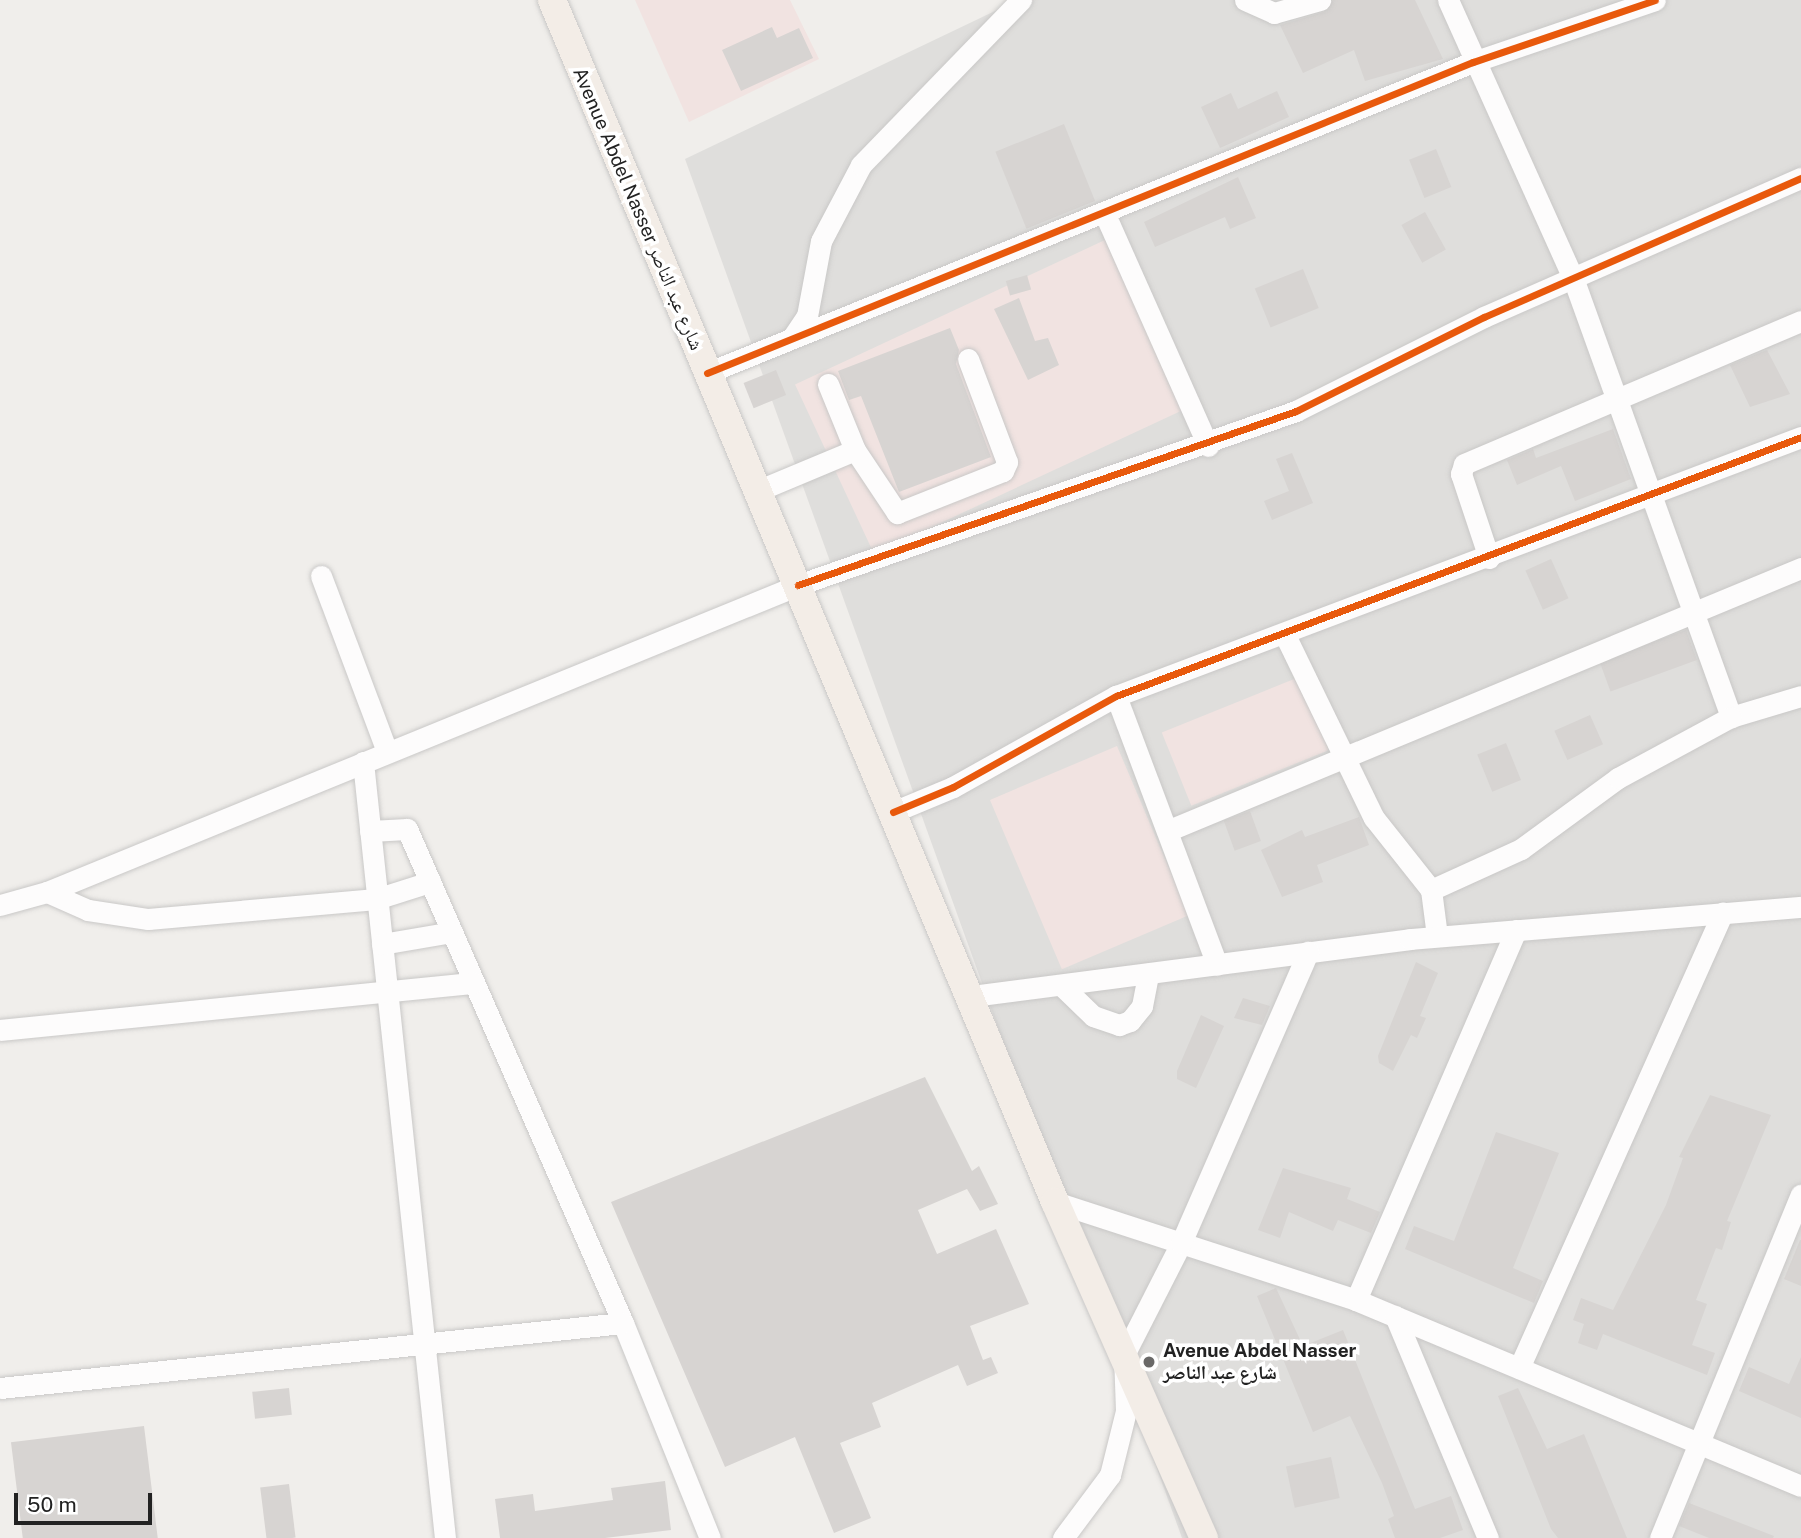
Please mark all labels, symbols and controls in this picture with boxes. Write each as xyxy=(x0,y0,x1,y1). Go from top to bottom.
street label: Avenue Abdel Nasser شارع عبد الناصر xyxy=(568,64,708,354)
place label: Avenue Abdel Nasser شارع عبد الناصر xyxy=(1163,1340,1356,1384)
marker: Avenue Abdel Nasser شارع عبد الناصر xyxy=(1141,1354,1157,1370)
scale bar xyxy=(18,1478,156,1522)
text: 50 m xyxy=(27,1492,77,1517)

